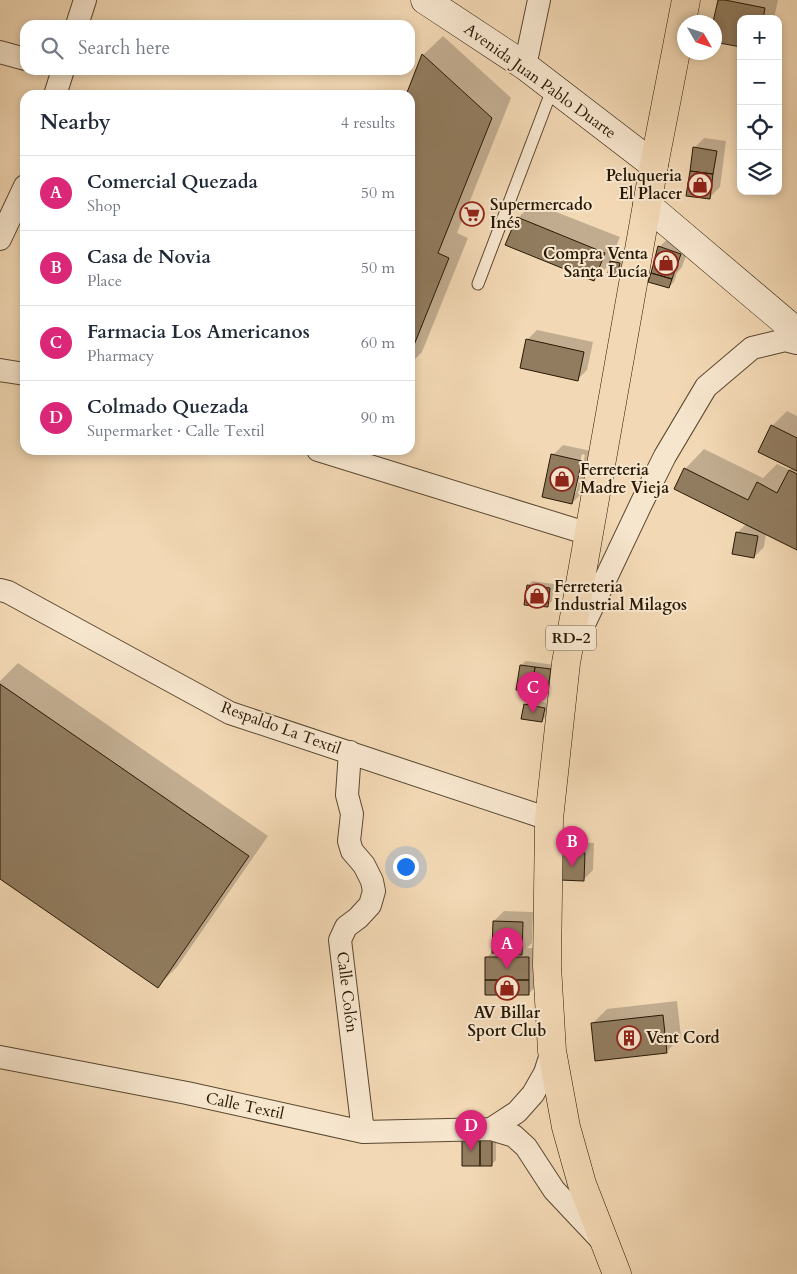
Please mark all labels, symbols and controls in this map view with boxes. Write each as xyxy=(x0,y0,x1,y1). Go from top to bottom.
north arrow xyxy=(677,15,722,60)
map controls xyxy=(737,15,782,195)
button: + xyxy=(737,15,782,60)
street label: Avenida Juan Pablo Duarte xyxy=(459,18,621,144)
search box xyxy=(20,20,415,75)
icon: search xyxy=(38,34,66,62)
text: Search here xyxy=(78,35,170,61)
button: − xyxy=(737,60,782,105)
button: locate xyxy=(737,105,782,150)
text: Nearby xyxy=(40,108,111,137)
text: 4 results xyxy=(341,112,395,134)
button: layers xyxy=(737,150,782,195)
place label: Peluqueria El Placer xyxy=(606,165,683,205)
text: Comercial Quezada xyxy=(87,169,258,195)
shop icon: Peluqueria El Placer xyxy=(687,172,713,198)
text: A xyxy=(50,182,62,204)
text: 50 m xyxy=(361,182,395,204)
place label: Supermercado Inés xyxy=(490,194,592,234)
text: Shop xyxy=(87,195,121,217)
supermarket icon: Supermercado Inés xyxy=(459,201,485,227)
place label: Compra Venta Santa Lucía xyxy=(543,243,648,283)
text: Casa de Novia xyxy=(87,244,211,270)
shop icon: Compra Venta Santa Lucía xyxy=(653,250,679,276)
text: B xyxy=(50,257,62,279)
text: 50 m xyxy=(361,257,395,279)
text: Place xyxy=(87,270,122,292)
text: Farmacia Los Americanos xyxy=(87,319,310,345)
text: C xyxy=(50,332,62,354)
text: 60 m xyxy=(361,332,395,354)
text: Pharmacy xyxy=(87,345,154,367)
text: Colmado Quezada xyxy=(87,394,249,420)
text: D xyxy=(49,407,63,429)
text: 90 m xyxy=(361,407,395,429)
text: Supermarket · Calle Textil xyxy=(87,420,265,442)
place label: Ferreteria Madre Vieja xyxy=(580,459,669,499)
shop icon: Ferreteria Madre Vieja xyxy=(549,466,575,492)
place label: Ferreteria Industrial Milagos xyxy=(554,576,687,616)
shop icon: Ferreteria Industrial Milagos xyxy=(524,583,550,609)
road number: RD-2 xyxy=(546,626,596,650)
pin: C xyxy=(517,672,549,713)
street label: Respaldo La Textil xyxy=(218,696,344,760)
pin: B xyxy=(556,826,588,867)
your location xyxy=(393,854,419,880)
pin: A xyxy=(491,928,523,969)
street label: Calle Colón xyxy=(331,950,363,1034)
shop icon: AV Billar Sport Club xyxy=(494,975,520,1001)
place label: AV Billar Sport Club xyxy=(468,1002,546,1042)
building icon: Vent Cord xyxy=(616,1025,642,1051)
place label: Vent Cord xyxy=(646,1027,720,1049)
street label: Calle Textil xyxy=(204,1087,286,1125)
pin: D xyxy=(455,1110,487,1151)

